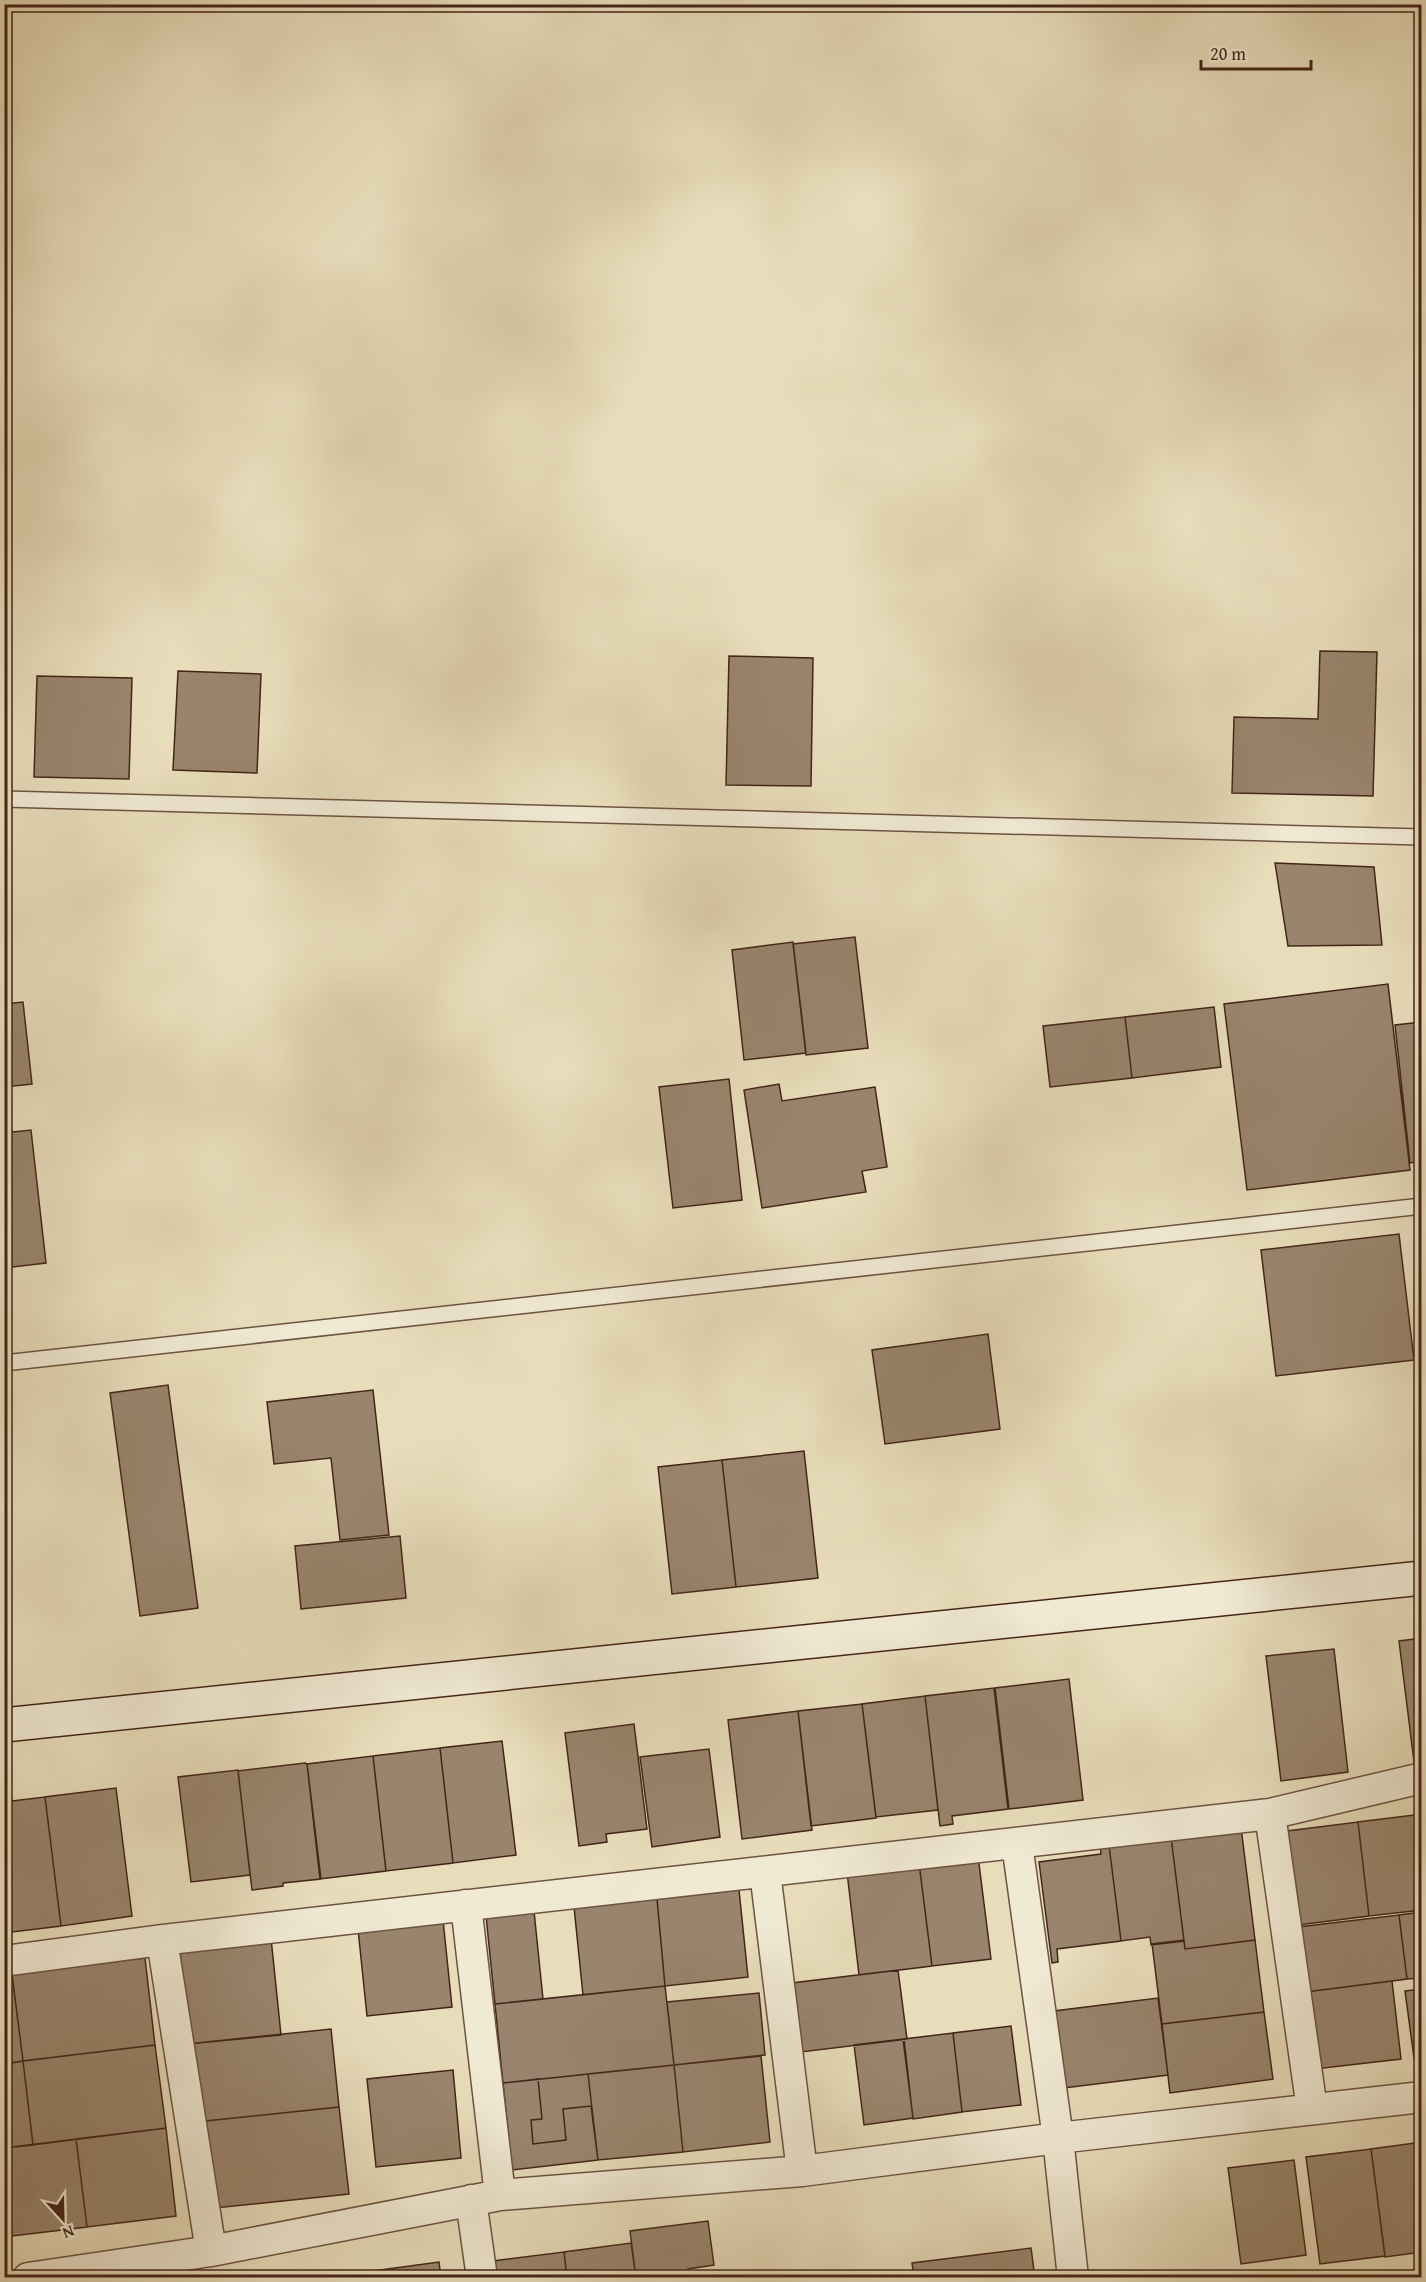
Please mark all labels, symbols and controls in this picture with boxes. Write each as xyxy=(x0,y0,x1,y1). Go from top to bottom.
scale bar xyxy=(1201,33,1310,71)
text: 20 m xyxy=(1210,40,1246,67)
north arrow xyxy=(33,2189,93,2249)
text: N xyxy=(59,2220,78,2246)

